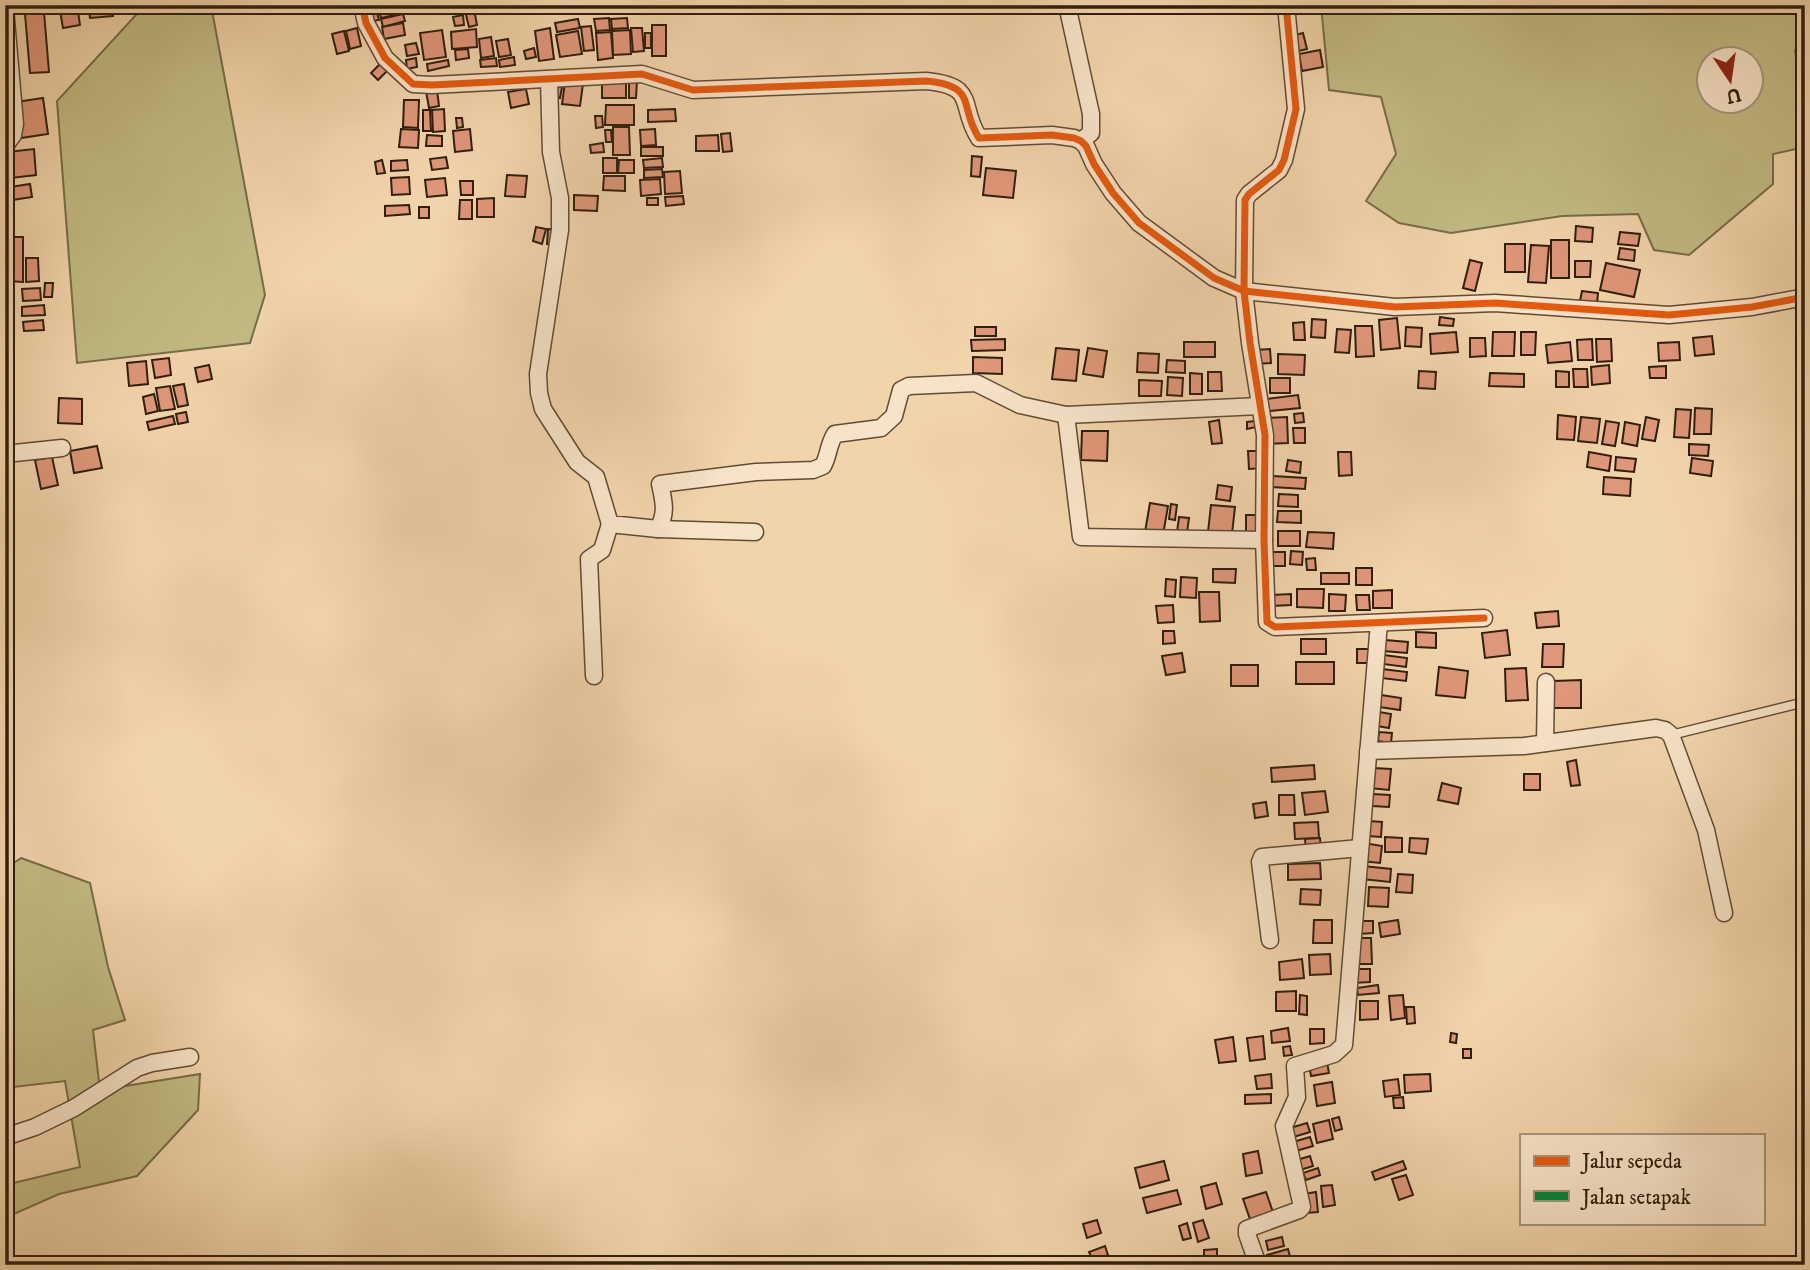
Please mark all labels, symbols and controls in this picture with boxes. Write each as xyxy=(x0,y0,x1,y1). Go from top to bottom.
north arrow xyxy=(1694,46,1764,116)
text: U xyxy=(1723,82,1743,108)
legend xyxy=(1520,1134,1764,1224)
text: Jalur sepeda xyxy=(1580,1149,1682,1175)
text: Jalan setapak xyxy=(1580,1185,1691,1211)

